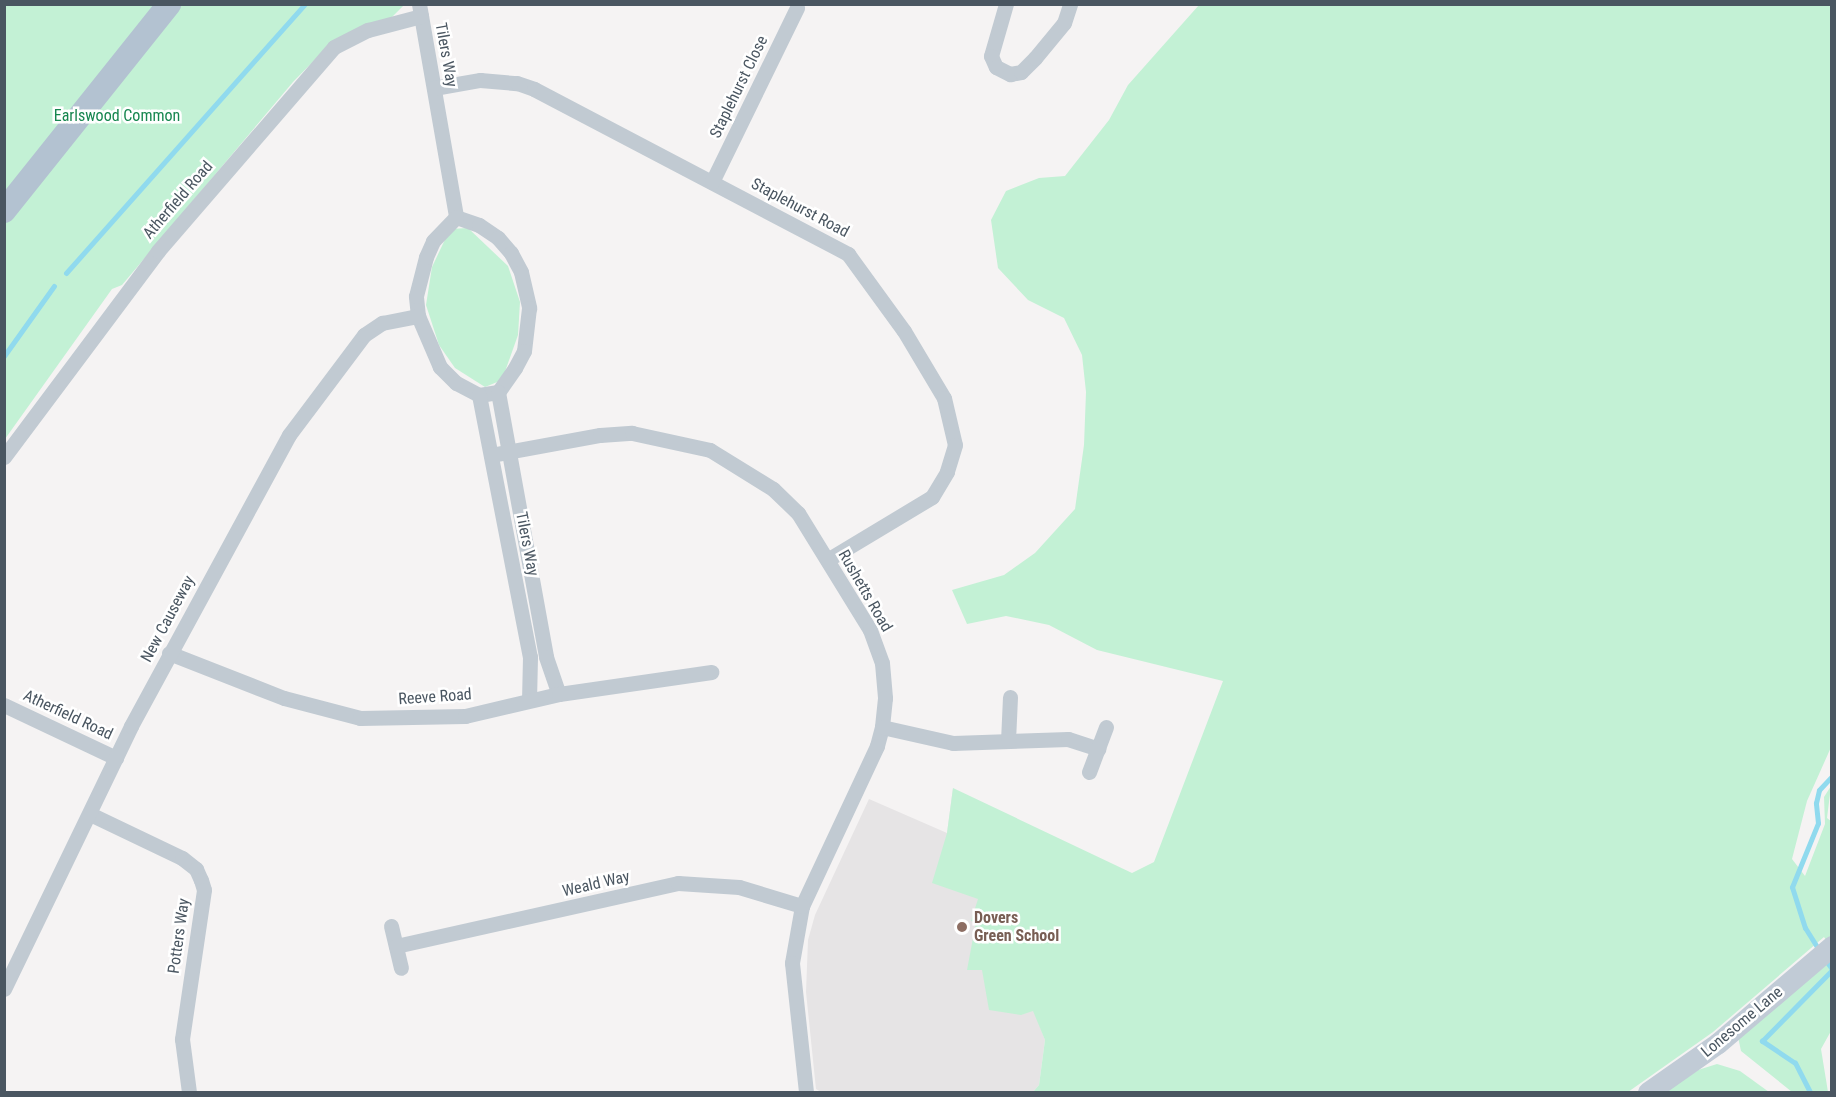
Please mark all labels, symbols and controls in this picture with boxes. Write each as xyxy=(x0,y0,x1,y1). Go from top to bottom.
street label: Tilers Way xyxy=(431,21,461,89)
street label: Staplehurst Close xyxy=(706,33,772,141)
park label: Earlswood Common xyxy=(54,106,180,126)
street label: Atherfield Road xyxy=(139,157,217,243)
street label: Staplehurst Road xyxy=(748,174,852,242)
street label: Tilers Way xyxy=(511,510,543,578)
street label: Rushetts Road xyxy=(834,547,896,635)
street label: New Causeway xyxy=(137,572,199,666)
street label: Reeve Road xyxy=(398,685,472,709)
street label: Atherfield Road xyxy=(20,686,116,744)
street label: Weald Way xyxy=(560,867,632,901)
street label: Potters Way xyxy=(164,897,194,975)
place label: Dovers Green School xyxy=(974,908,1059,946)
marker: Dovers Green School xyxy=(955,920,969,934)
street label: Lonesome Lane xyxy=(1698,983,1786,1061)

